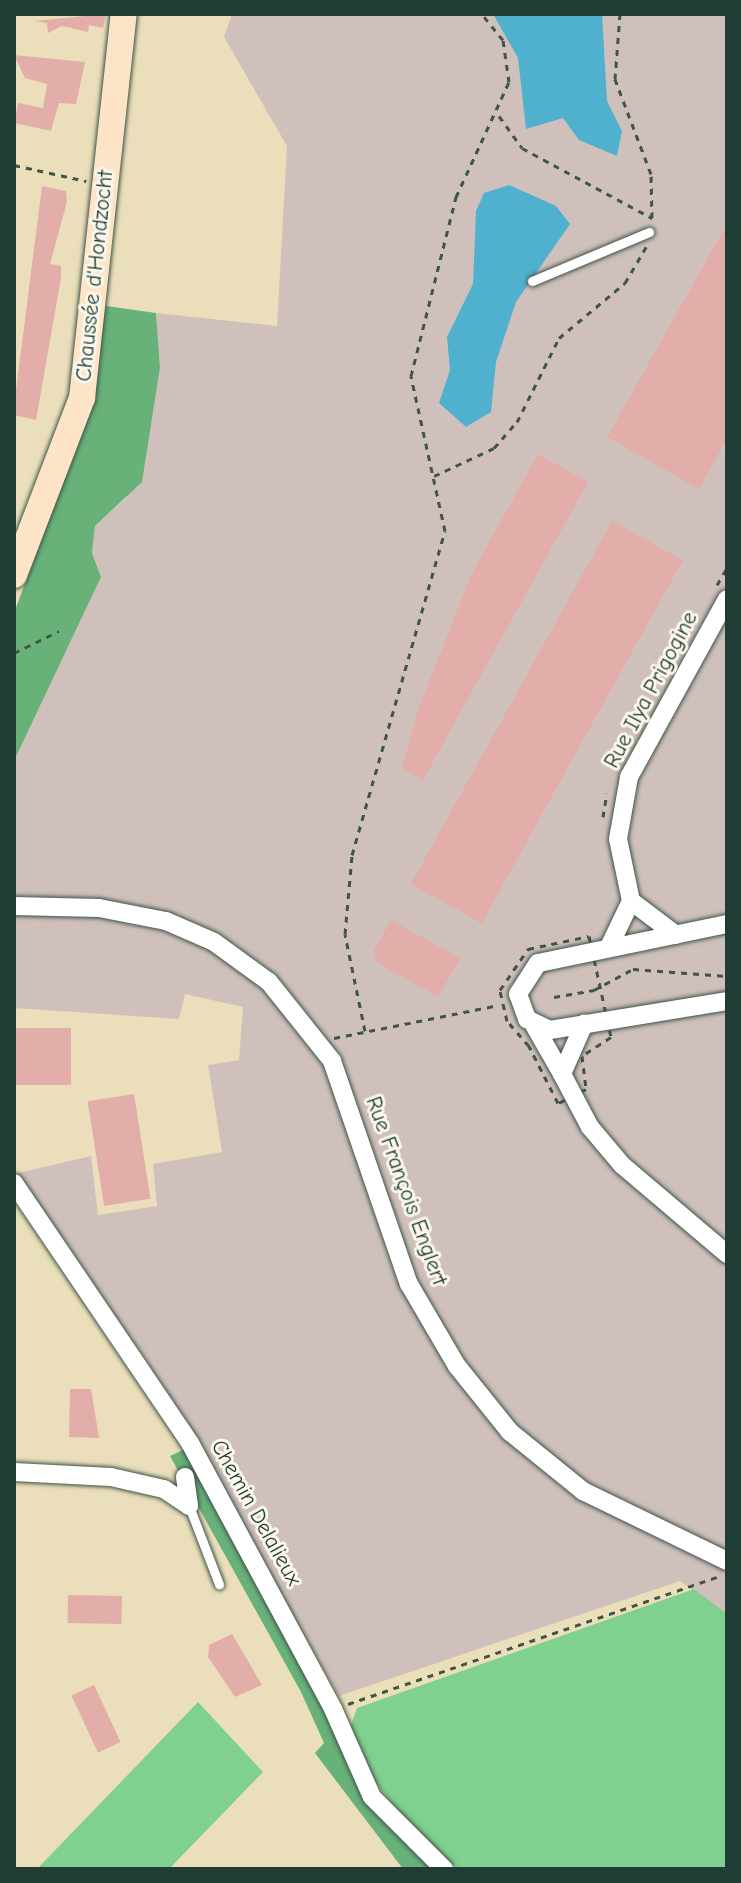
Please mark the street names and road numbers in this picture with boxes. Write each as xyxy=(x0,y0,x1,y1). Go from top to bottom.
street label: Chaussée d'Hondzocht xyxy=(71,169,119,383)
street label: Rue Ilya Prigogine xyxy=(599,607,703,773)
street label: Rue François Englert xyxy=(360,1093,452,1289)
street label: Chemin Delalieux xyxy=(205,1436,307,1590)

